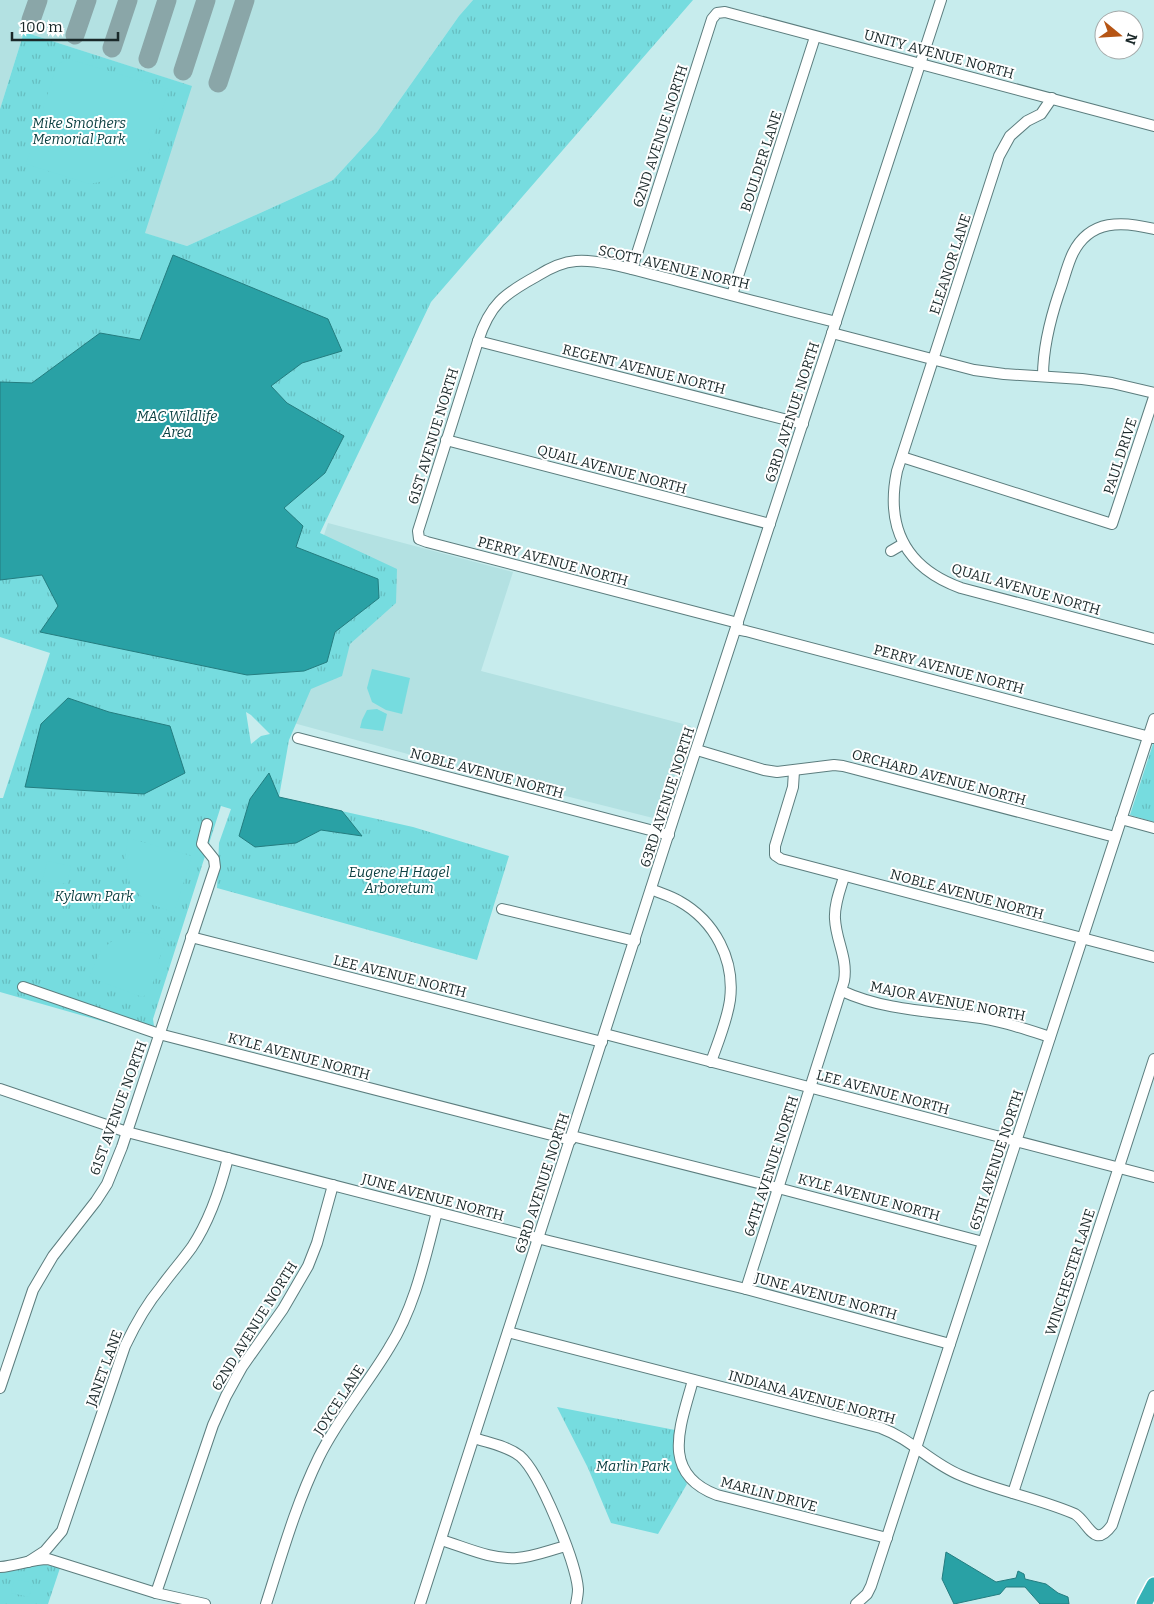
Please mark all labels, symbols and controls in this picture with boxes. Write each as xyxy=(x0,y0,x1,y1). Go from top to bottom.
scale bar xyxy=(12,10,119,42)
north arrow xyxy=(1094,10,1144,60)
text: 100 m xyxy=(20,18,63,36)
street label: UNITY AVENUE NORTH xyxy=(862,26,1016,83)
text: N xyxy=(1121,31,1141,47)
street label: 62ND AVENUE NORTH xyxy=(629,63,692,209)
street label: BOULDER LANE xyxy=(737,109,786,214)
park label: Mike Smothers Memorial Park xyxy=(32,115,126,148)
street label: ELEANOR LANE xyxy=(926,212,975,317)
street label: SCOTT AVENUE NORTH xyxy=(596,242,751,293)
street label: 63RD AVENUE NORTH xyxy=(762,340,823,485)
street label: REGENT AVENUE NORTH xyxy=(561,341,727,398)
street label: 61ST AVENUE NORTH xyxy=(405,366,462,506)
park label: MAC Wildlife Area xyxy=(137,408,217,441)
street label: PAUL DRIVE xyxy=(1100,416,1141,497)
street label: QUAIL AVENUE NORTH xyxy=(535,441,689,498)
street label: PERRY AVENUE NORTH xyxy=(476,533,630,590)
street label: QUAIL AVENUE NORTH xyxy=(949,560,1102,619)
street label: PERRY AVENUE NORTH xyxy=(872,641,1026,698)
street label: 63RD AVENUE NORTH xyxy=(637,725,698,870)
street label: NOBLE AVENUE NORTH xyxy=(408,745,566,802)
street label: ORCHARD AVENUE NORTH xyxy=(850,746,1028,809)
park label: Eugene H Hagel Arboretum xyxy=(349,864,450,897)
street label: NOBLE AVENUE NORTH xyxy=(888,866,1046,923)
park label: Kylawn Park xyxy=(54,888,134,905)
street label: LEE AVENUE NORTH xyxy=(331,952,468,1001)
street label: MAJOR AVENUE NORTH xyxy=(869,978,1027,1025)
street label: KYLE AVENUE NORTH xyxy=(226,1029,372,1084)
street label: 61ST AVENUE NORTH xyxy=(86,1039,151,1178)
street label: LEE AVENUE NORTH xyxy=(815,1067,951,1118)
street label: 65TH AVENUE NORTH xyxy=(966,1088,1027,1232)
street label: 64TH AVENUE NORTH xyxy=(741,1094,802,1239)
street label: 63RD AVENUE NORTH xyxy=(512,1111,573,1256)
street label: JUNE AVENUE NORTH xyxy=(359,1170,506,1225)
street label: KYLE AVENUE NORTH xyxy=(796,1170,942,1225)
street label: WINCHESTER LANE xyxy=(1042,1207,1099,1338)
street label: 62ND AVENUE NORTH xyxy=(208,1259,301,1394)
street label: JUNE AVENUE NORTH xyxy=(752,1269,899,1324)
street label: JANET LANE xyxy=(82,1328,126,1410)
street label: JOYCE LANE xyxy=(310,1362,368,1439)
street label: INDIANA AVENUE NORTH xyxy=(726,1367,897,1428)
park label: Marlin Park xyxy=(596,1458,670,1475)
street label: MARLIN DRIVE xyxy=(719,1473,819,1516)

